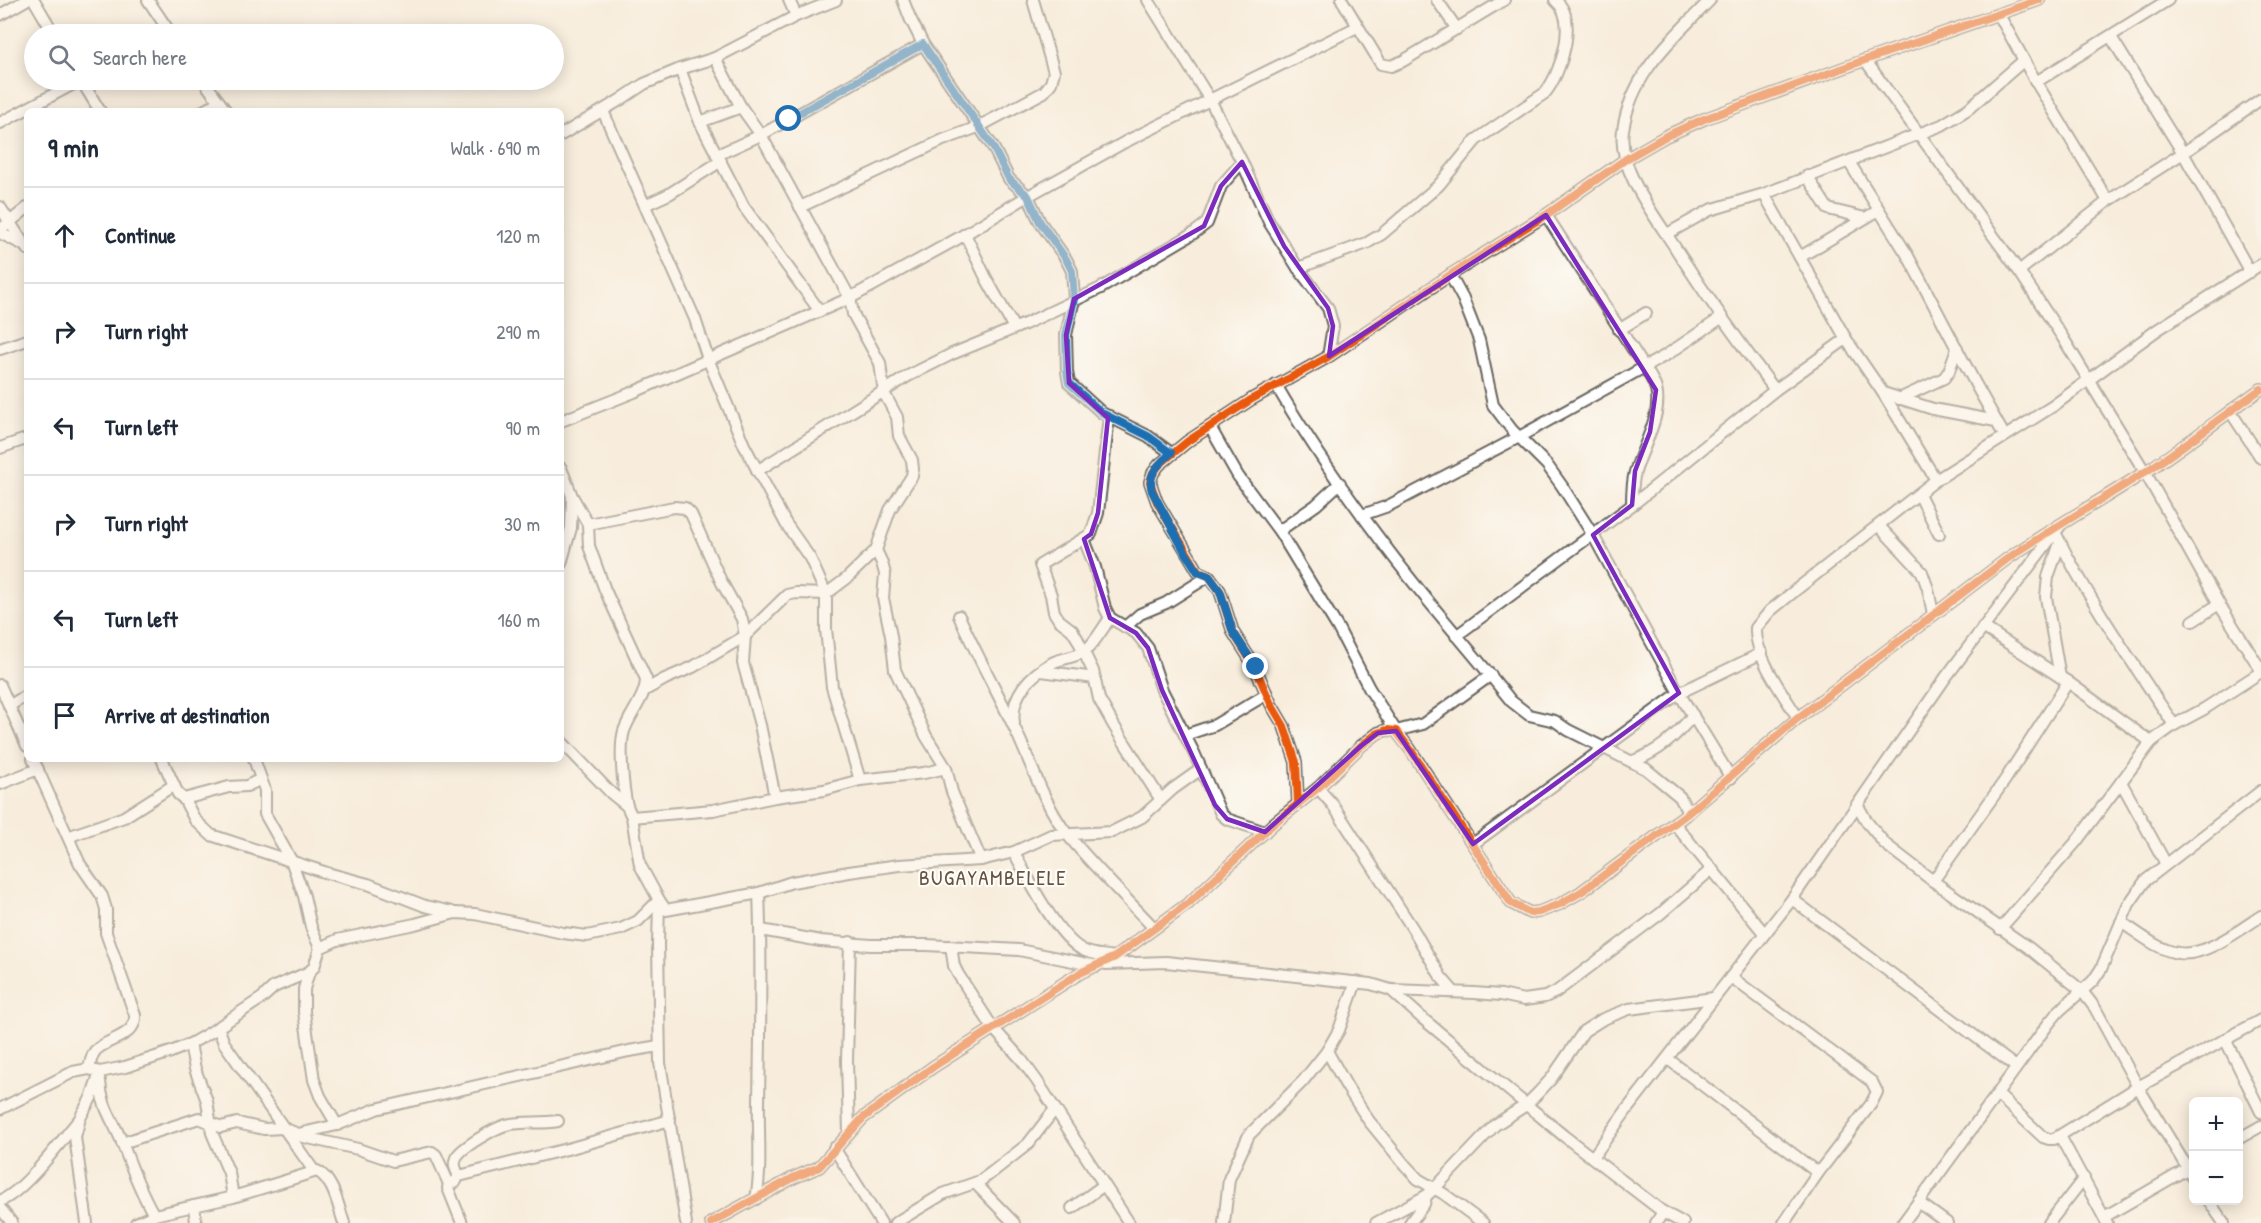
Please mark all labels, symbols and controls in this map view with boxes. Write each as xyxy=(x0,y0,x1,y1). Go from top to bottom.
search box xyxy=(24,24,564,90)
icon: search xyxy=(45,41,78,74)
text: Search here xyxy=(93,42,187,72)
route start xyxy=(775,105,801,131)
text: 9 min xyxy=(48,130,99,165)
text: Walk · 690 m xyxy=(451,134,540,161)
icon: ahead xyxy=(48,219,81,252)
text: Continue xyxy=(105,220,176,250)
text: 120 m xyxy=(496,222,540,249)
icon: right xyxy=(48,315,81,348)
text: Turn right xyxy=(105,316,188,346)
text: 290 m xyxy=(496,318,540,345)
icon: left xyxy=(48,411,81,444)
text: Turn left xyxy=(105,412,178,442)
text: 90 m xyxy=(506,414,540,441)
icon: right xyxy=(48,507,81,540)
text: Turn right xyxy=(105,508,188,538)
text: 30 m xyxy=(504,510,540,537)
icon: left xyxy=(48,603,81,636)
text: Turn left xyxy=(105,604,178,634)
text: 160 m xyxy=(498,606,540,633)
route end xyxy=(1242,653,1268,679)
icon: arrive xyxy=(48,699,81,732)
text: Arrive at destination xyxy=(105,700,270,730)
district label: BUGAYAMBELELE xyxy=(919,863,1067,892)
map controls xyxy=(2189,1097,2243,1205)
button: + xyxy=(2189,1097,2243,1151)
button: − xyxy=(2189,1151,2243,1205)

